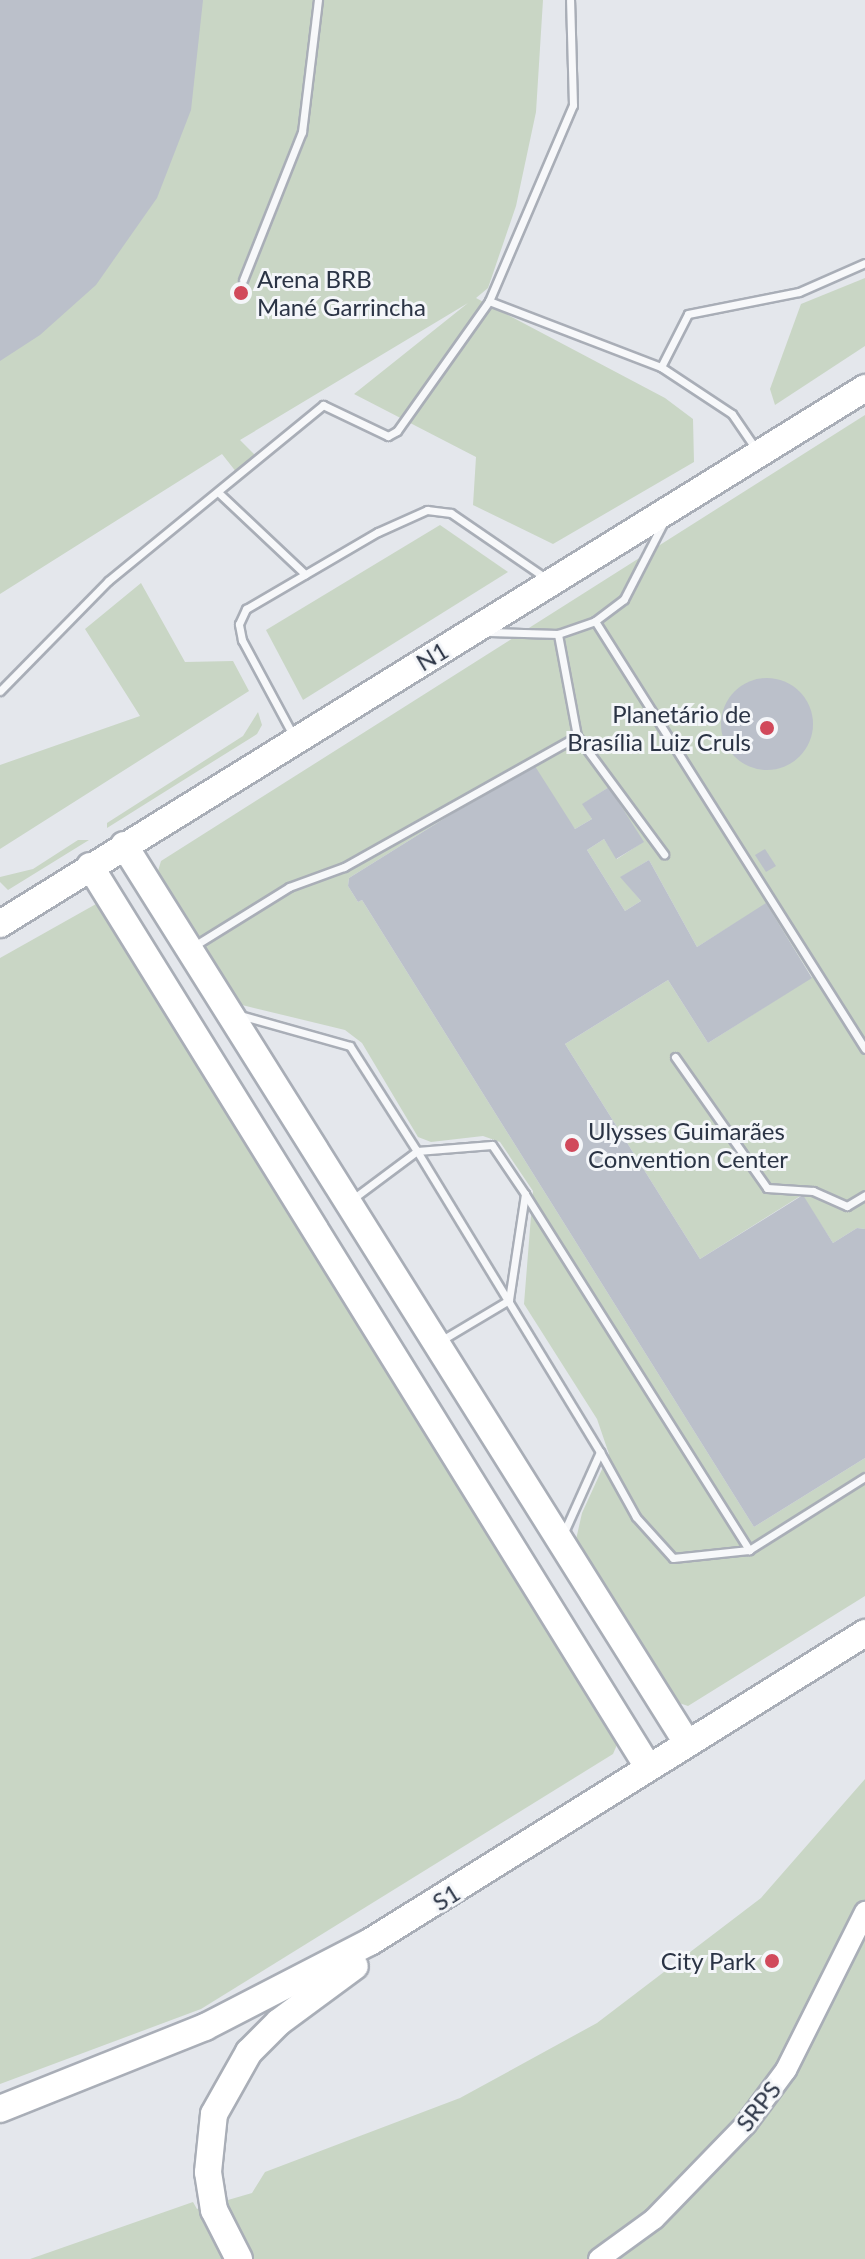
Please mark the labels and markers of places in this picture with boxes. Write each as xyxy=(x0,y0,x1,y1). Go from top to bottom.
place label: Arena BRB Mané Garrincha xyxy=(257,265,426,321)
marker: Arena BRB Mané Garrincha xyxy=(232,284,250,302)
place label: Planetário de Brasília Luiz Cruls xyxy=(567,700,751,756)
marker: Planetário de Brasília Luiz Cruls xyxy=(758,719,776,737)
place label: Ulysses Guimarães Convention Center xyxy=(588,1117,788,1173)
marker: Ulysses Guimarães Convention Center xyxy=(563,1136,581,1154)
place label: City Park xyxy=(660,1947,756,1975)
marker: City Park xyxy=(763,1952,781,1970)

